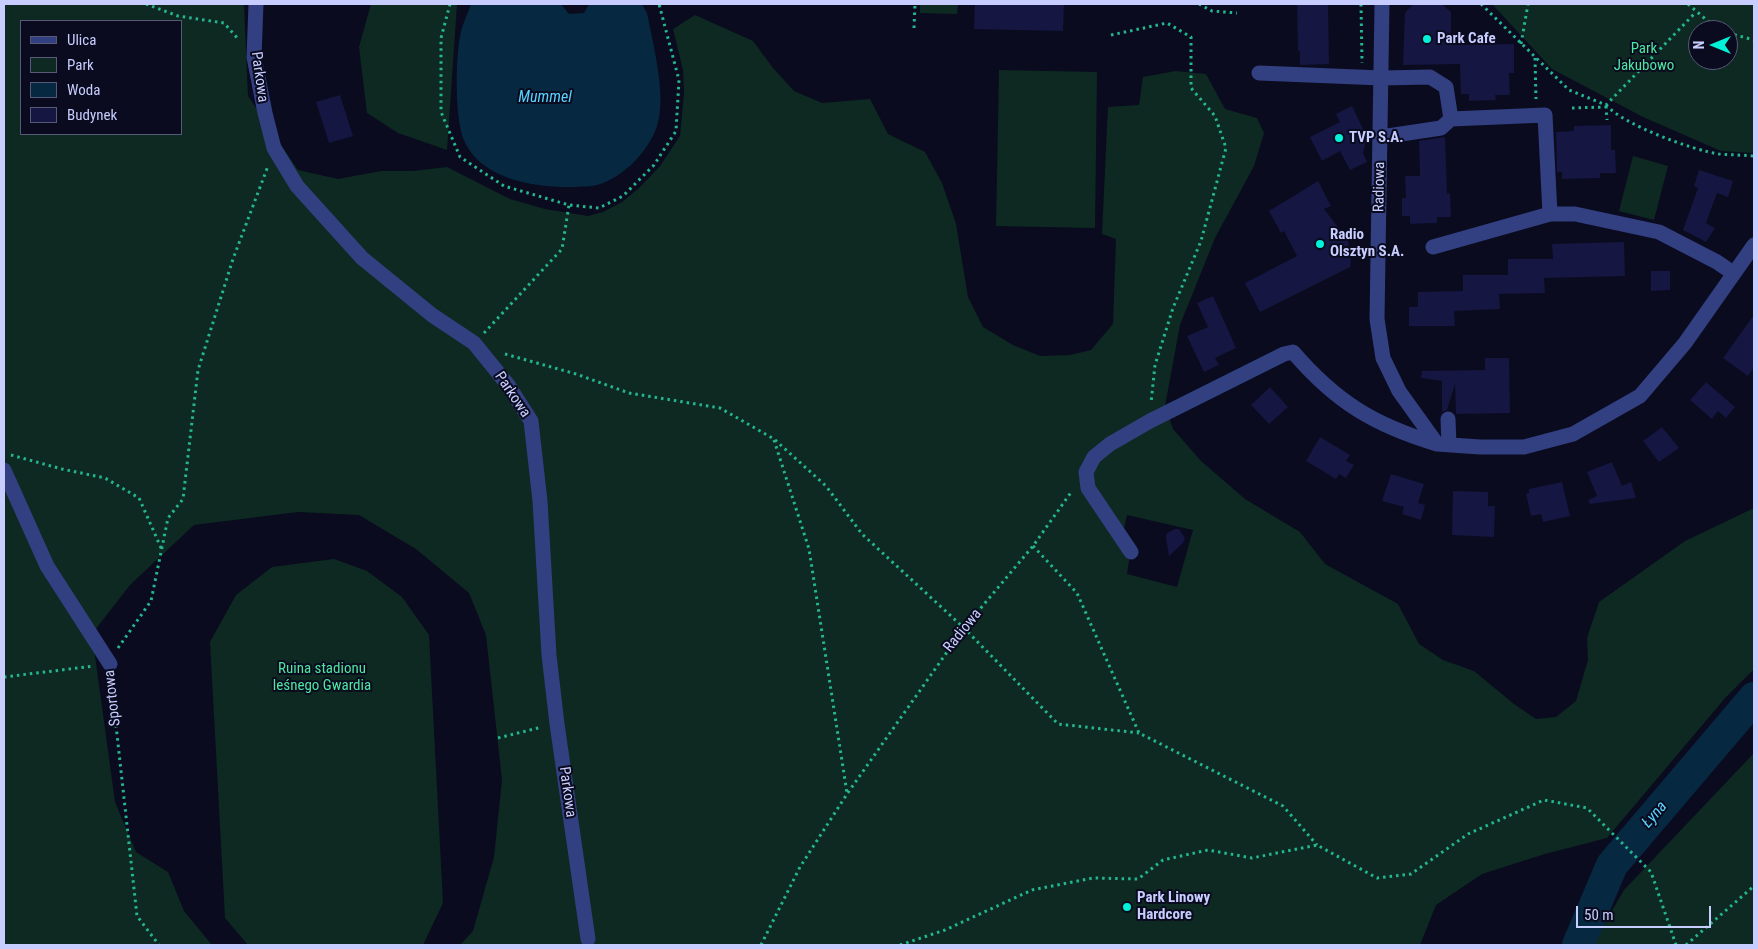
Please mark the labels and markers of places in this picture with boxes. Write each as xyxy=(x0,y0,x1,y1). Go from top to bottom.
place label: Park Cafe xyxy=(1437,30,1496,48)
marker: Park Cafe xyxy=(1421,33,1433,45)
place label: TVP S.A. xyxy=(1349,129,1404,147)
marker: TVP S.A. xyxy=(1333,132,1345,144)
place label: Radio Olsztyn S.A. xyxy=(1330,226,1404,261)
marker: Radio Olsztyn S.A. xyxy=(1314,238,1326,250)
place label: Park Linowy Hardcore xyxy=(1137,889,1210,924)
marker: Park Linowy Hardcore xyxy=(1121,901,1133,913)

